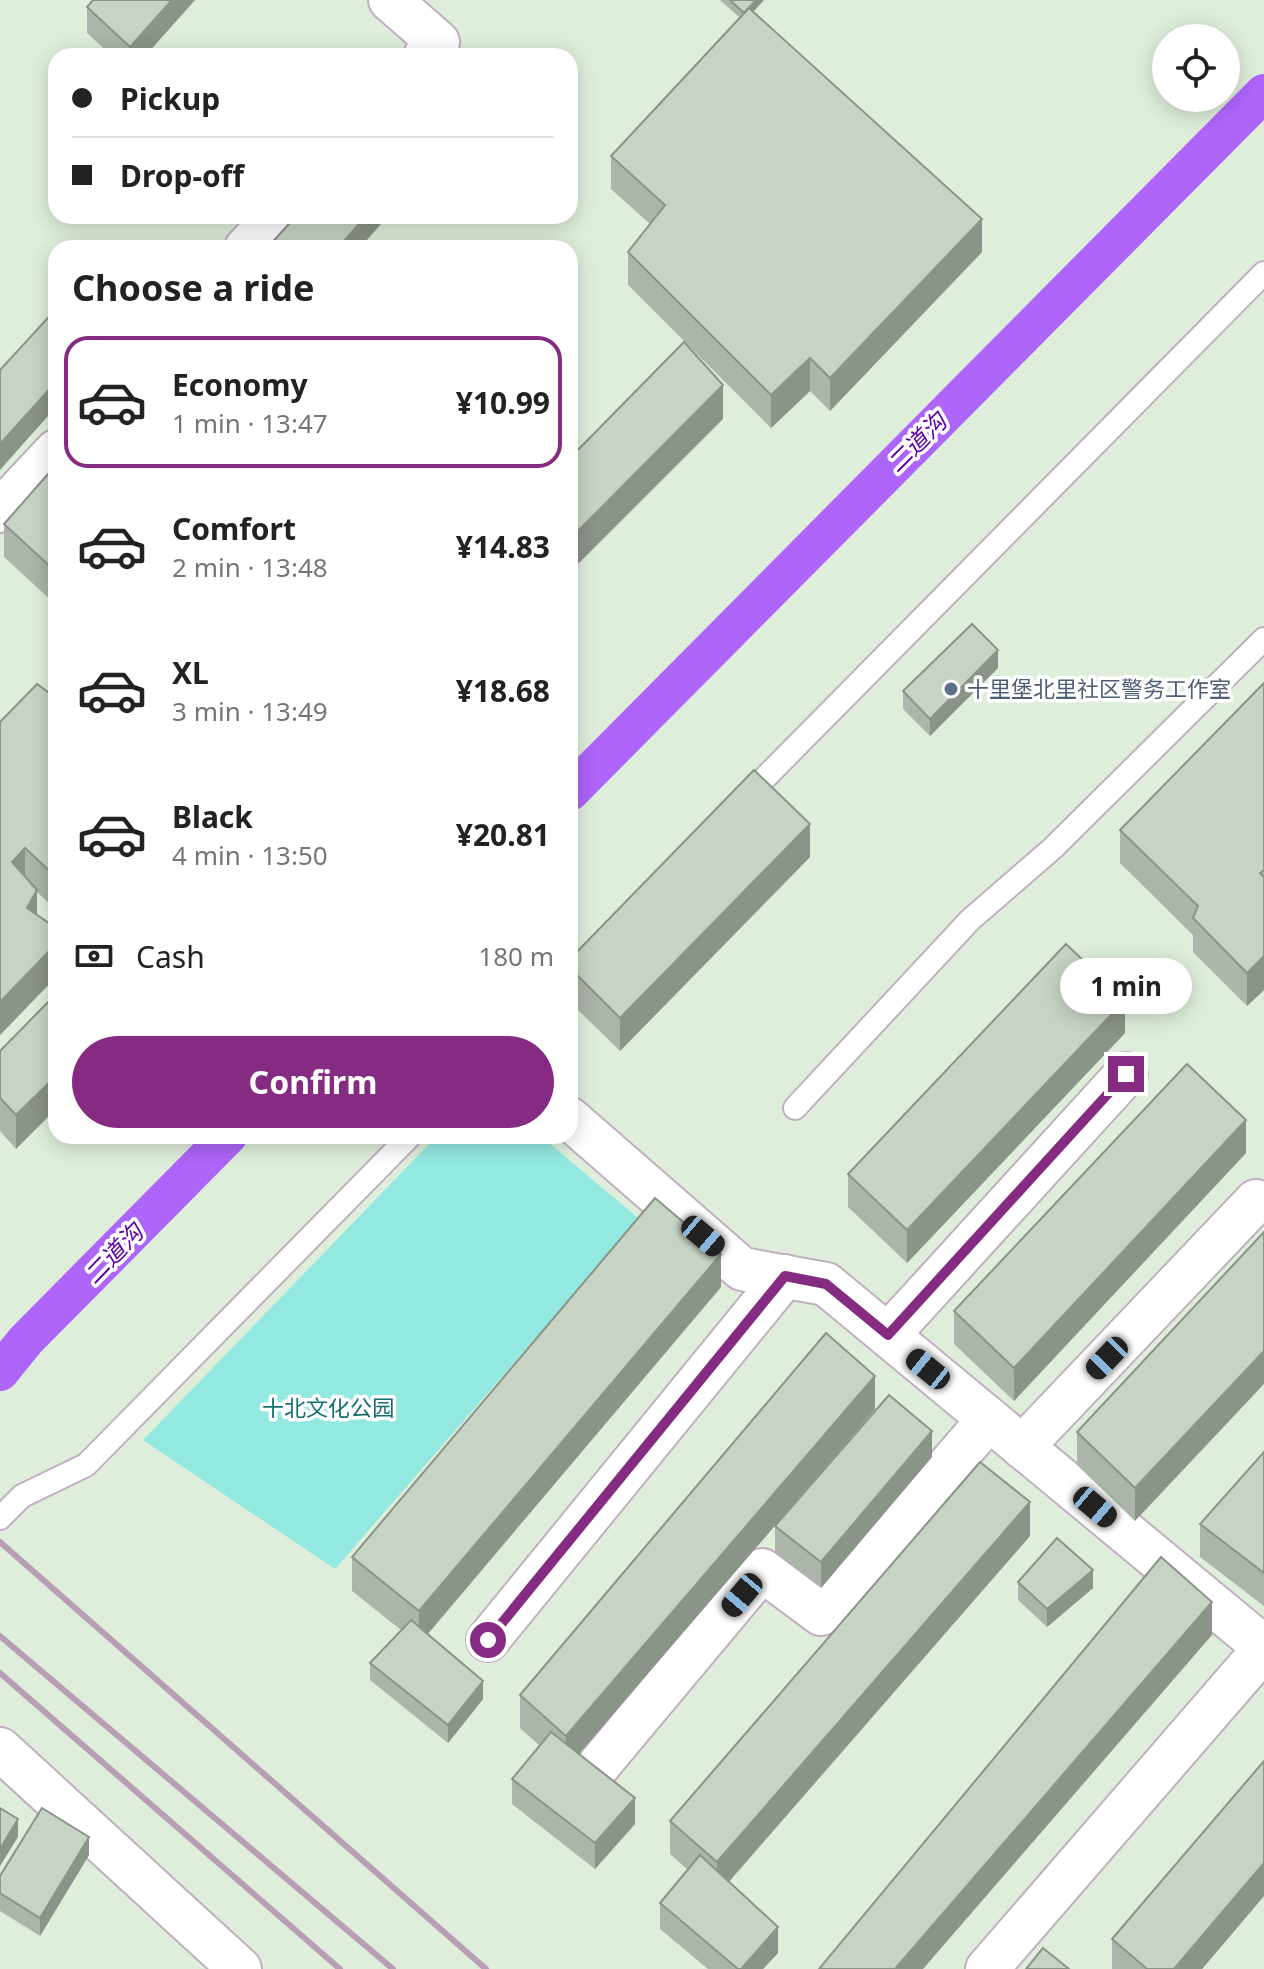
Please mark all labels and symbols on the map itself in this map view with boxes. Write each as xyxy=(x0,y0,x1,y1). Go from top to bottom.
water label: 二道沟 xyxy=(879,403,955,479)
place label: 十里堡北里社区警务工作室 xyxy=(967,673,1231,703)
marker: 十里堡北里社区警务工作室 xyxy=(942,680,960,698)
callout: 1 min xyxy=(1060,958,1192,1014)
route end xyxy=(1108,1056,1144,1092)
car xyxy=(677,1211,729,1261)
water label: 二道沟 xyxy=(76,1213,152,1290)
car xyxy=(1082,1332,1132,1384)
car xyxy=(902,1345,954,1393)
park label: 十北文化公园 xyxy=(262,1392,394,1422)
car xyxy=(1069,1482,1121,1532)
car xyxy=(717,1569,767,1621)
route start xyxy=(470,1622,506,1658)

